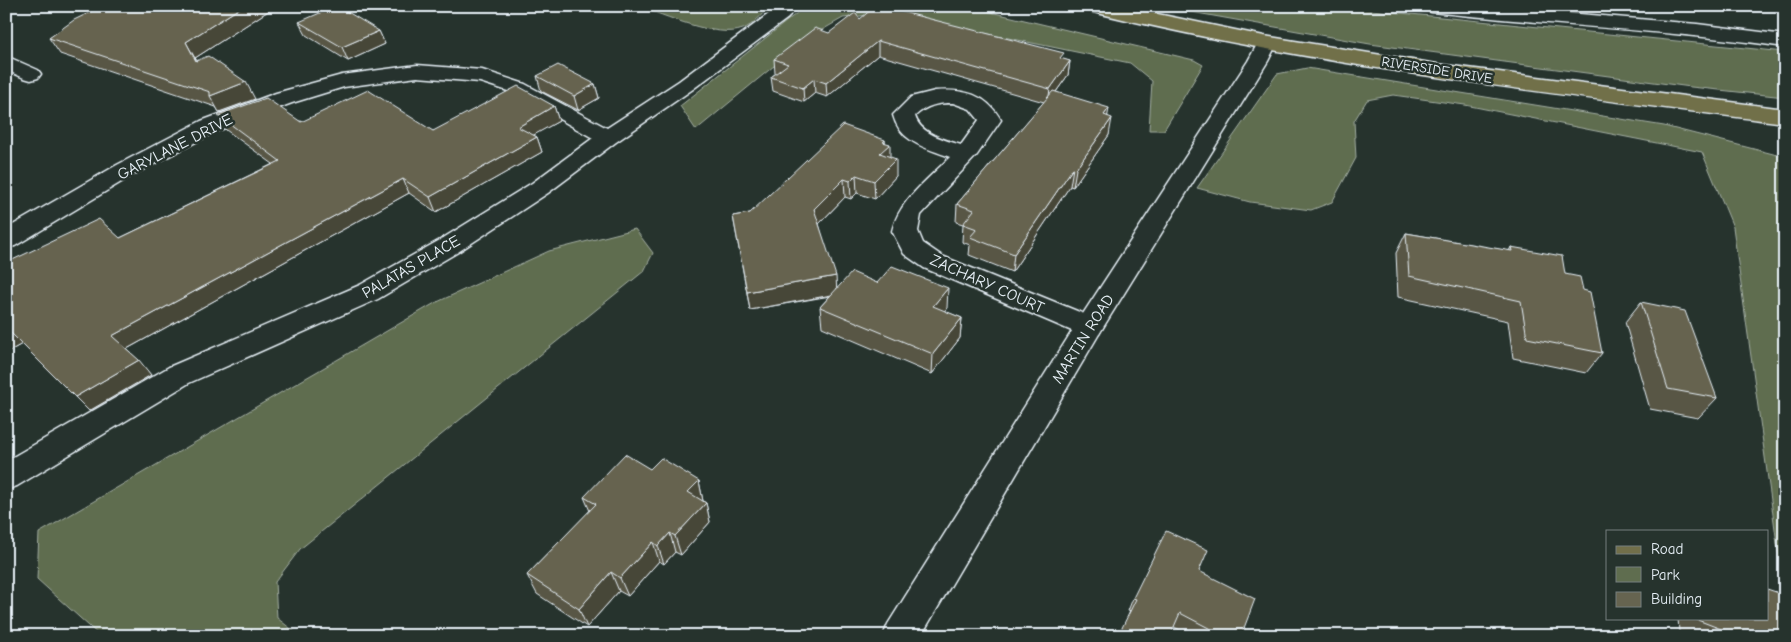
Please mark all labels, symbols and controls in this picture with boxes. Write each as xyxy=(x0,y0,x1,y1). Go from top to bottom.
street label: RIVERSIDE DRIVE xyxy=(1380,53,1494,87)
street label: GARYLANE DRIVE xyxy=(114,110,236,184)
street label: PALATAS PLACE xyxy=(359,232,463,302)
street label: ZACHARY COURT xyxy=(927,251,1047,317)
street label: MARTIN ROAD xyxy=(1048,291,1118,387)
legend xyxy=(1606,530,1768,620)
text: Road xyxy=(1651,540,1683,558)
text: Park xyxy=(1651,566,1680,584)
text: Building xyxy=(1651,590,1702,608)

